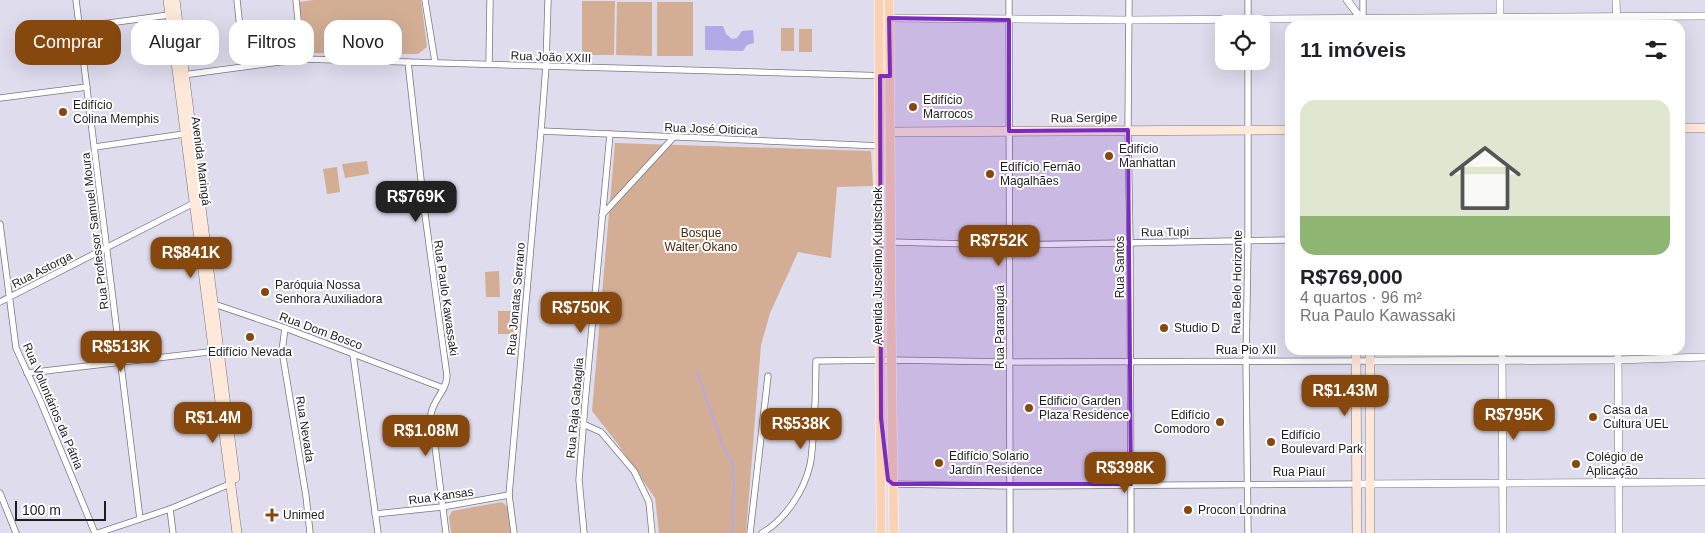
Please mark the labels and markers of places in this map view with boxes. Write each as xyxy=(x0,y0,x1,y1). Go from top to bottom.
place label: Edifício Marrocos xyxy=(923,93,973,121)
place label: Edifício Colina Memphis xyxy=(73,98,159,126)
marker: Edifício Marrocos xyxy=(907,101,919,113)
marker: Edifício Colina Memphis xyxy=(57,106,69,118)
place label: Edifício Manhattan xyxy=(1119,142,1176,170)
marker: Edifício Manhattan xyxy=(1103,150,1115,162)
place label: Edifício Fernão Magalhães xyxy=(1000,160,1081,188)
marker: Edifício Fernão Magalhães xyxy=(984,168,996,180)
pin: R$769K xyxy=(375,180,457,223)
pin: R$752K xyxy=(958,224,1040,267)
pin: R$841K xyxy=(150,236,232,279)
place label: Paróquia Nossa Senhora Auxiliadora xyxy=(275,278,383,306)
marker: Paróquia Nossa Senhora Auxiliadora xyxy=(259,286,271,298)
pin: R$750K xyxy=(540,292,622,334)
place label: Studio D xyxy=(1174,321,1220,335)
marker: Studio D xyxy=(1158,322,1170,334)
pin: R$513K xyxy=(80,330,162,373)
marker: Edifício Nevada xyxy=(244,331,256,343)
place label: Edifício Nevada xyxy=(208,345,292,359)
pin: R$1.43M xyxy=(1299,374,1391,417)
place label: Edificio Garden Plaza Residence xyxy=(1039,394,1129,422)
pin: R$795K xyxy=(1473,398,1555,441)
pin: R$1.4M xyxy=(172,402,254,444)
marker: Edificio Garden Plaza Residence xyxy=(1023,402,1035,414)
place label: Casa da Cultura UEL xyxy=(1603,403,1669,431)
pin: R$538K xyxy=(760,408,842,450)
place label: Edifício Comodoro xyxy=(1154,408,1210,436)
marker: Casa da Cultura UEL xyxy=(1587,411,1599,423)
pin: R$1.08M xyxy=(380,414,472,457)
marker: Edifício Comodoro xyxy=(1214,416,1226,428)
place label: Edifício Boulevard Park xyxy=(1281,428,1364,456)
marker: Edifício Boulevard Park xyxy=(1265,436,1277,448)
place label: Edifício Solario Jardín Residence xyxy=(949,449,1043,477)
place label: Colégio de Aplicação xyxy=(1586,450,1644,478)
pin: R$398K xyxy=(1084,452,1166,494)
marker: Edifício Solario Jardín Residence xyxy=(933,457,945,469)
marker: Colégio de Aplicação xyxy=(1570,458,1582,470)
place label: Procon Londrina xyxy=(1198,503,1286,517)
marker: Procon Londrina xyxy=(1182,504,1194,516)
marker: Unimed xyxy=(265,508,279,522)
place label: Unimed xyxy=(283,508,324,522)

